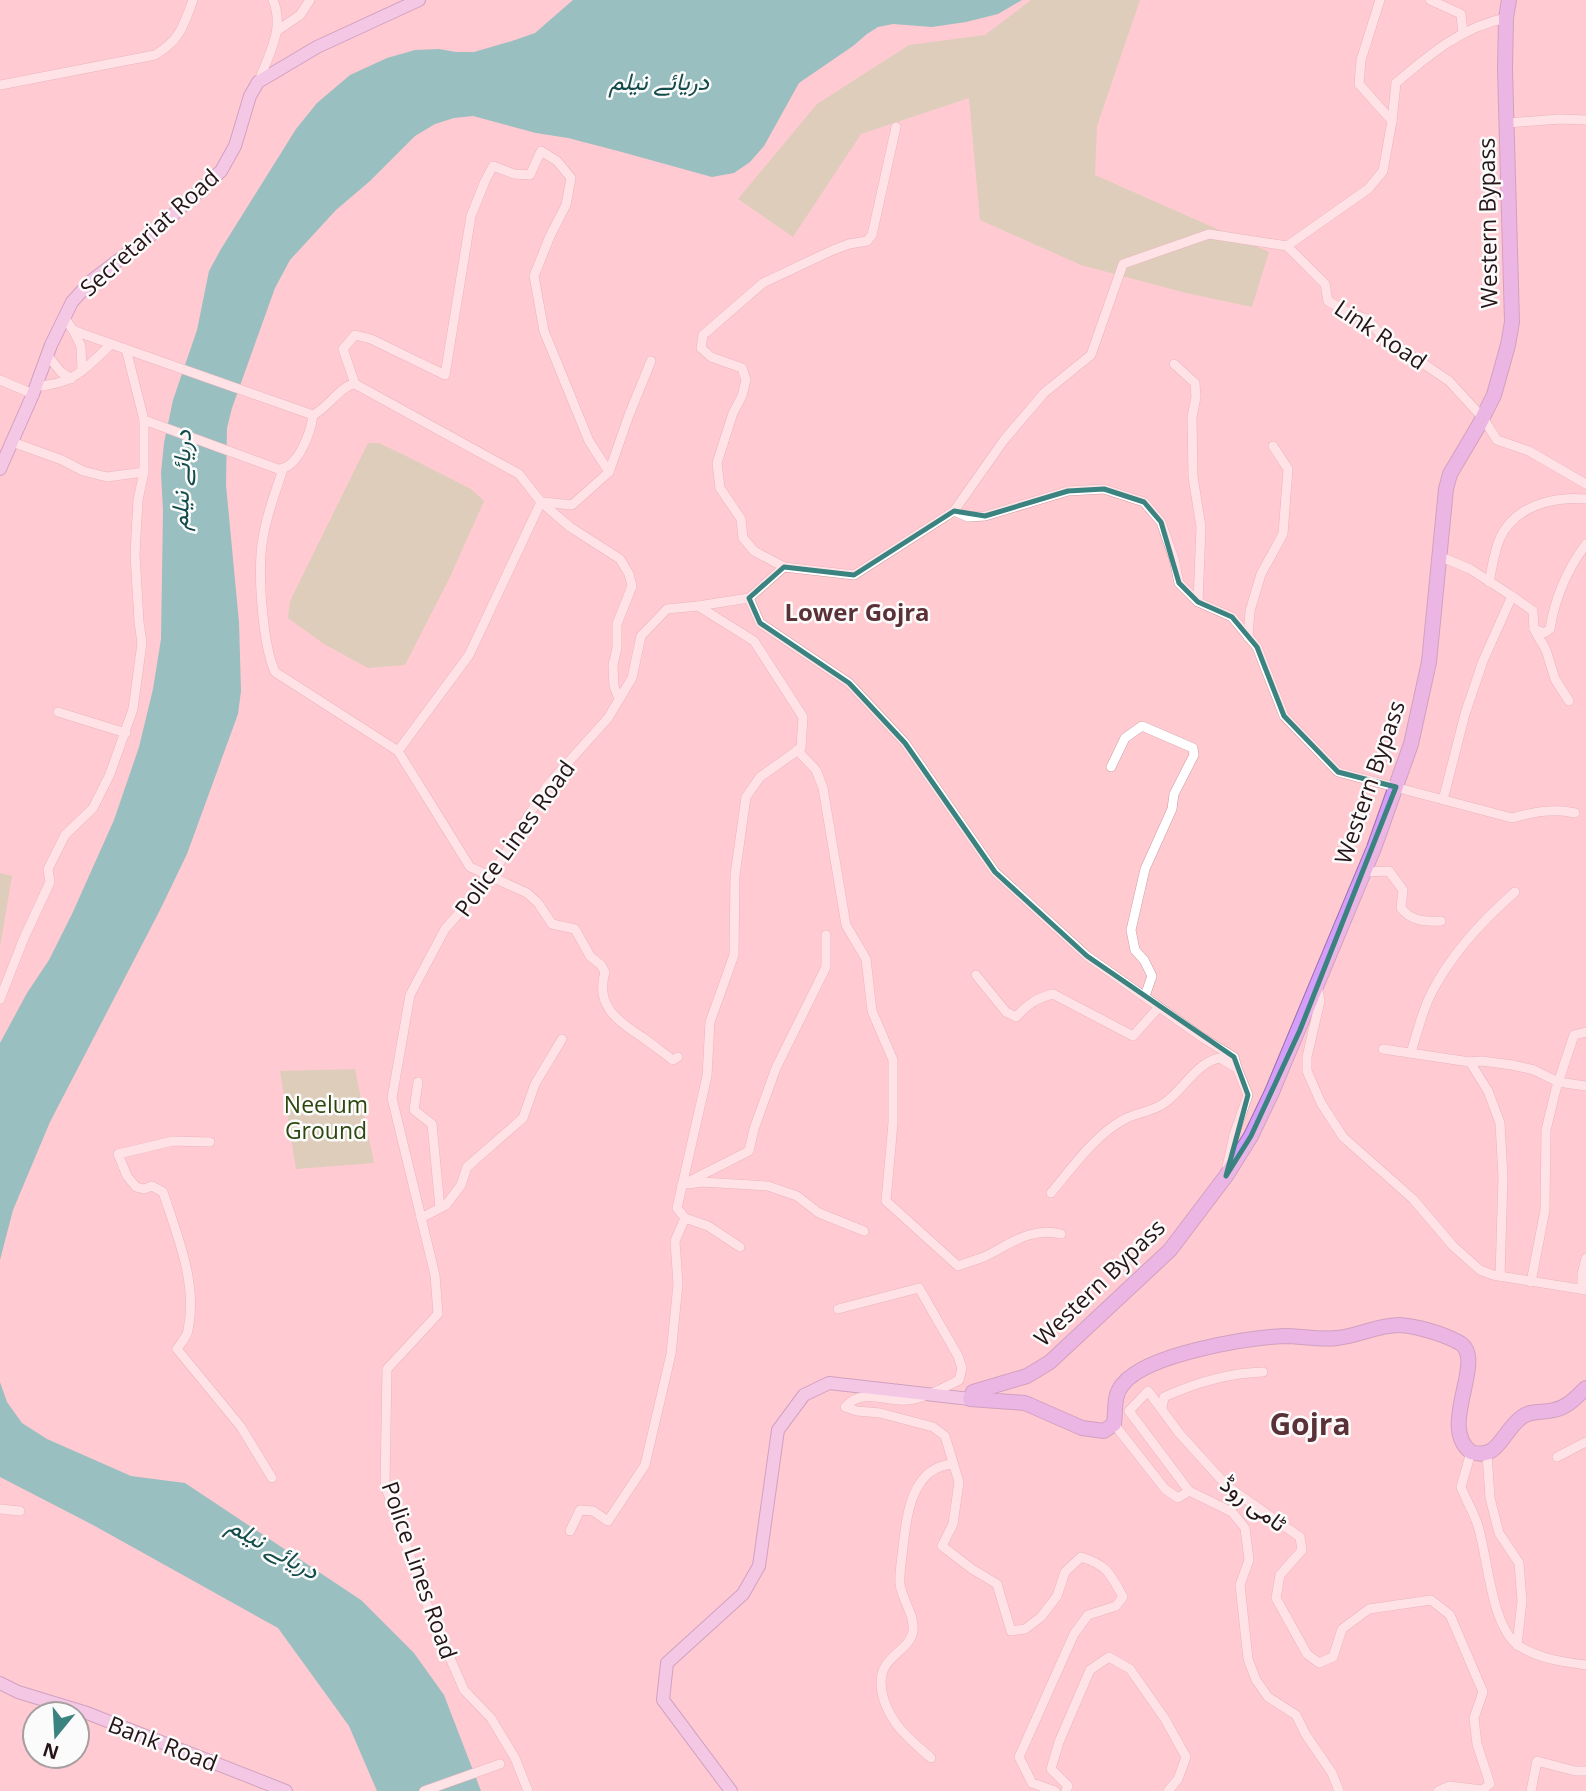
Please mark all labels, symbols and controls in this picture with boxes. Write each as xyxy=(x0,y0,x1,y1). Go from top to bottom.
water label: دریائے نیلم xyxy=(608,64,710,98)
street label: Western Bypass xyxy=(1470,137,1504,309)
street label: Secretariat Road xyxy=(73,161,225,303)
street label: Link Road xyxy=(1329,291,1433,377)
water label: دریائے نیلم xyxy=(162,429,199,532)
district label: Lower Gojra xyxy=(784,595,930,628)
street label: Western Bypass xyxy=(1326,696,1412,868)
street label: Police Lines Road xyxy=(446,753,582,923)
park label: Neelum Ground xyxy=(284,1088,368,1146)
street label: Western Bypass xyxy=(1026,1211,1172,1353)
district label: Gojra xyxy=(1269,1403,1351,1444)
street label: ٹامی روڈ xyxy=(1214,1468,1294,1539)
street label: Police Lines Road xyxy=(375,1477,465,1663)
water label: دریائے نیلم xyxy=(221,1507,326,1587)
north arrow xyxy=(21,1700,91,1770)
street label: Bank Road xyxy=(104,1708,222,1778)
text: N xyxy=(39,1736,62,1766)

